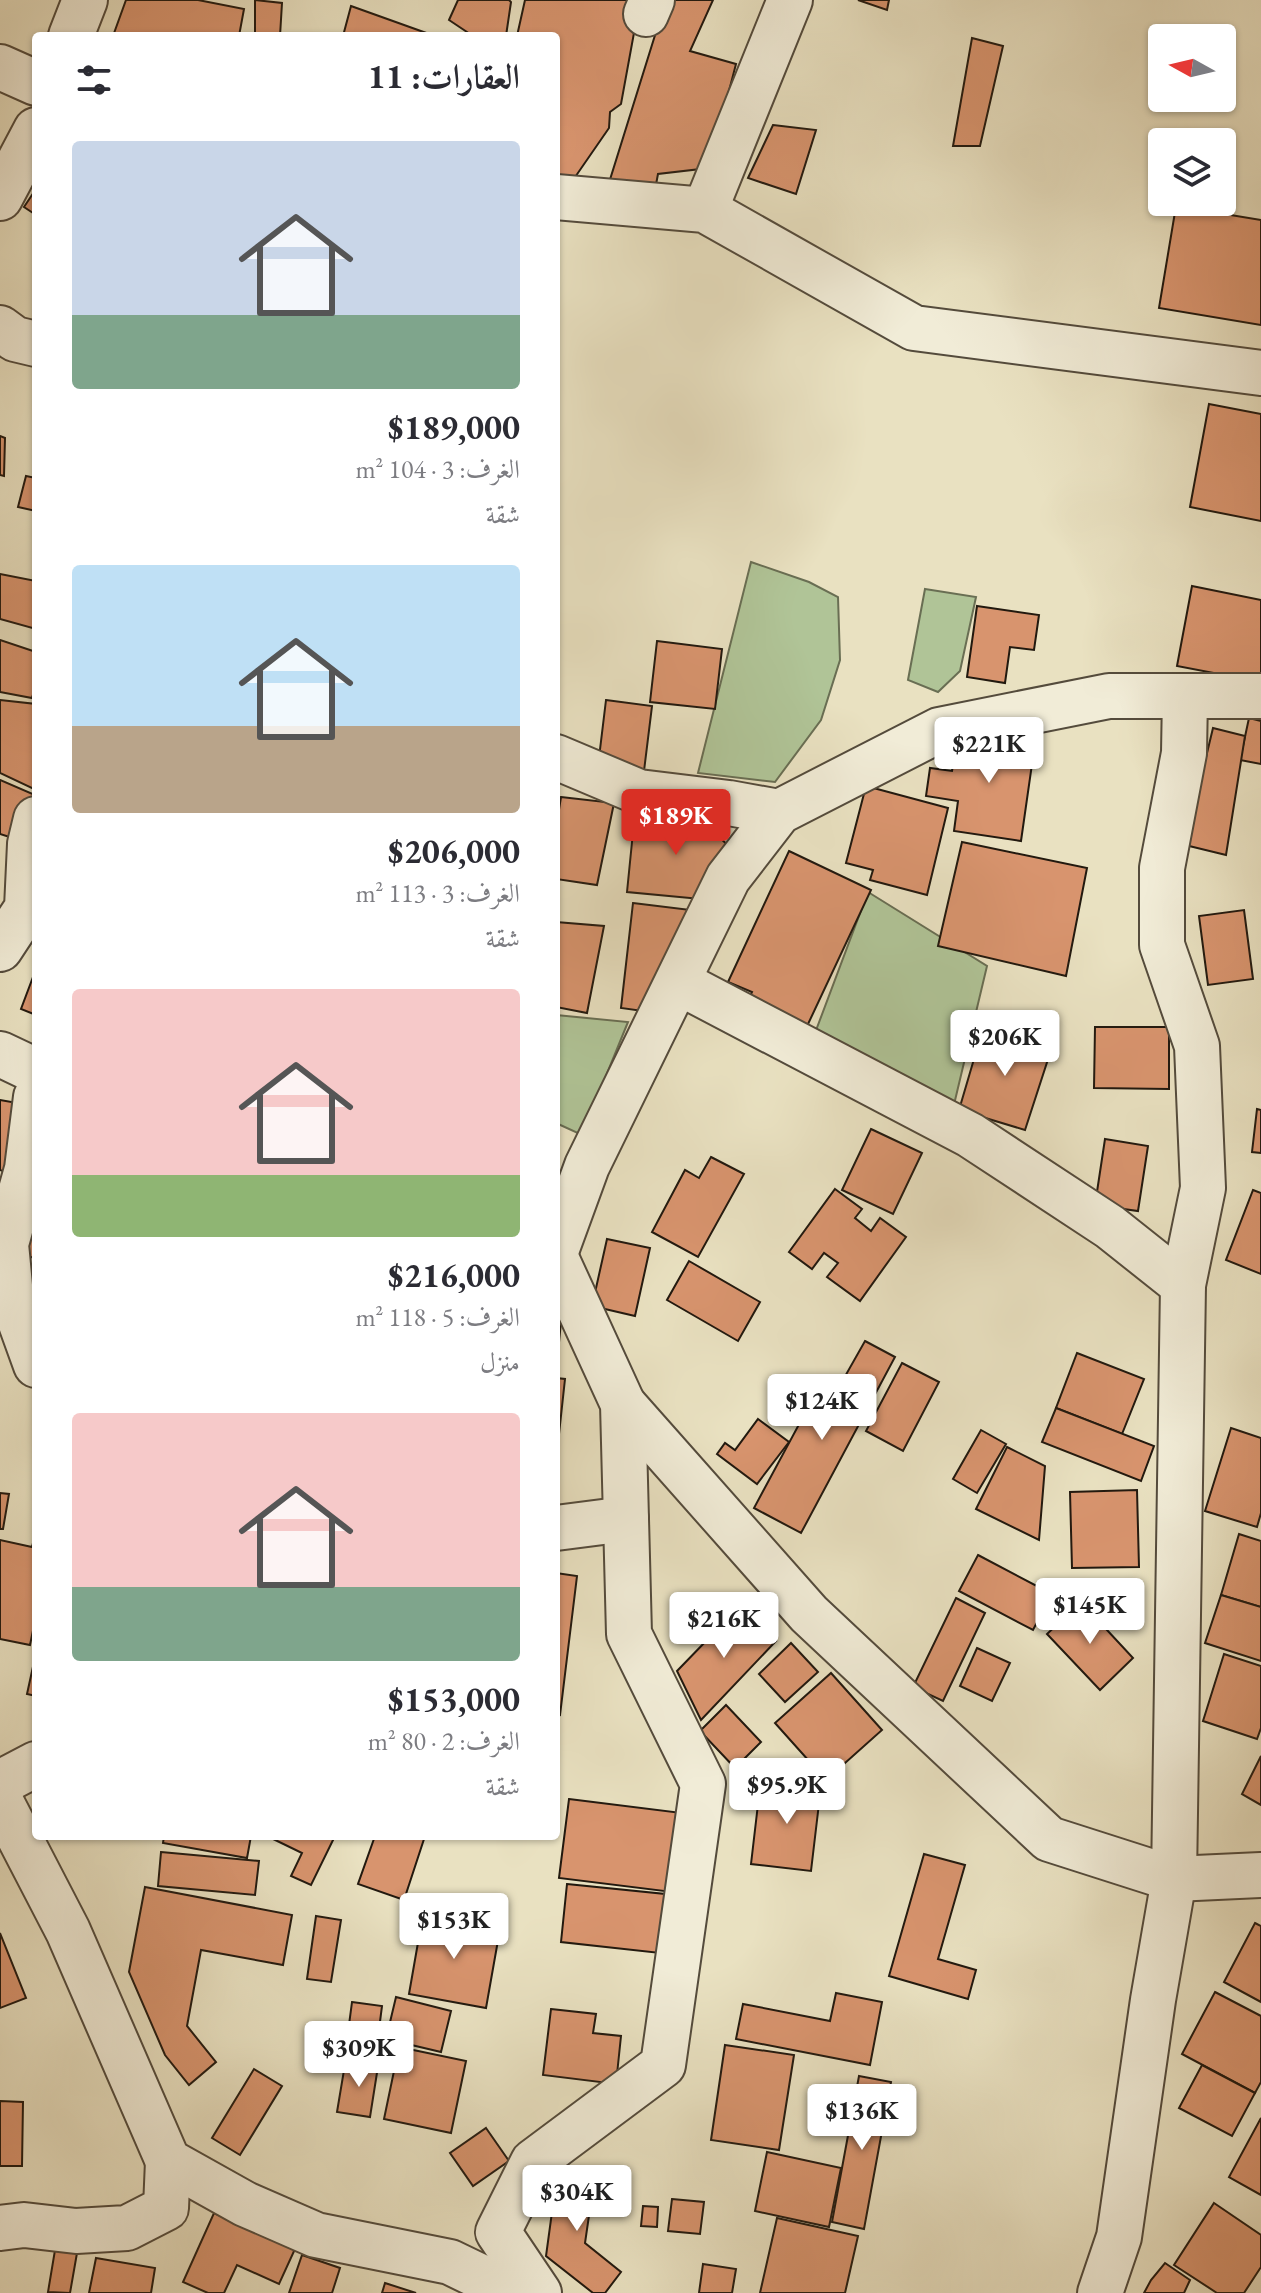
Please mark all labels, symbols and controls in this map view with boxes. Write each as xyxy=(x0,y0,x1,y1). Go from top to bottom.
north arrow xyxy=(1148,24,1236,112)
map controls xyxy=(1148,24,1236,216)
text: العقارات: 11 xyxy=(368,54,520,98)
icon: filters xyxy=(72,58,116,102)
button: layers xyxy=(1148,128,1236,216)
icon: home xyxy=(224,193,368,337)
text: $189,000 xyxy=(388,405,520,449)
text: الغرف: 3 · 104 m² xyxy=(355,452,520,486)
text: شقة xyxy=(486,497,520,531)
icon: home xyxy=(224,617,368,761)
pin: $221K xyxy=(933,717,1045,785)
text: $221K xyxy=(952,726,1026,760)
pin: $189K xyxy=(620,789,732,857)
text: $189K xyxy=(639,798,713,832)
text: $206,000 xyxy=(388,829,520,873)
text: الغرف: 3 · 113 m² xyxy=(355,876,520,910)
text: شقة xyxy=(486,921,520,955)
pin: $206K xyxy=(949,1010,1061,1078)
text: $206K xyxy=(968,1019,1042,1053)
icon: home xyxy=(224,1041,368,1185)
text: $216,000 xyxy=(388,1253,520,1297)
text: الغرف: 5 · 118 m² xyxy=(355,1300,520,1334)
text: منزل xyxy=(480,1345,520,1379)
pin: $124K xyxy=(766,1374,878,1442)
text: $124K xyxy=(785,1383,859,1417)
icon: home xyxy=(224,1465,368,1609)
pin: $145K xyxy=(1034,1578,1146,1646)
text: $145K xyxy=(1053,1587,1127,1621)
pin: $216K xyxy=(668,1592,780,1660)
text: $216K xyxy=(687,1601,761,1635)
text: $153,000 xyxy=(388,1677,520,1721)
text: الغرف: 2 · 80 m² xyxy=(368,1724,520,1758)
pin: $95.9K xyxy=(722,1758,852,1826)
text: $95.9K xyxy=(747,1767,827,1801)
text: شقة xyxy=(486,1769,520,1803)
pin: $153K xyxy=(398,1893,510,1961)
text: $153K xyxy=(417,1902,491,1936)
pin: $309K xyxy=(303,2021,415,2089)
text: $309K xyxy=(322,2030,396,2064)
pin: $136K xyxy=(806,2084,918,2152)
text: $136K xyxy=(825,2093,899,2127)
pin: $304K xyxy=(521,2165,633,2233)
text: $304K xyxy=(540,2174,614,2208)

